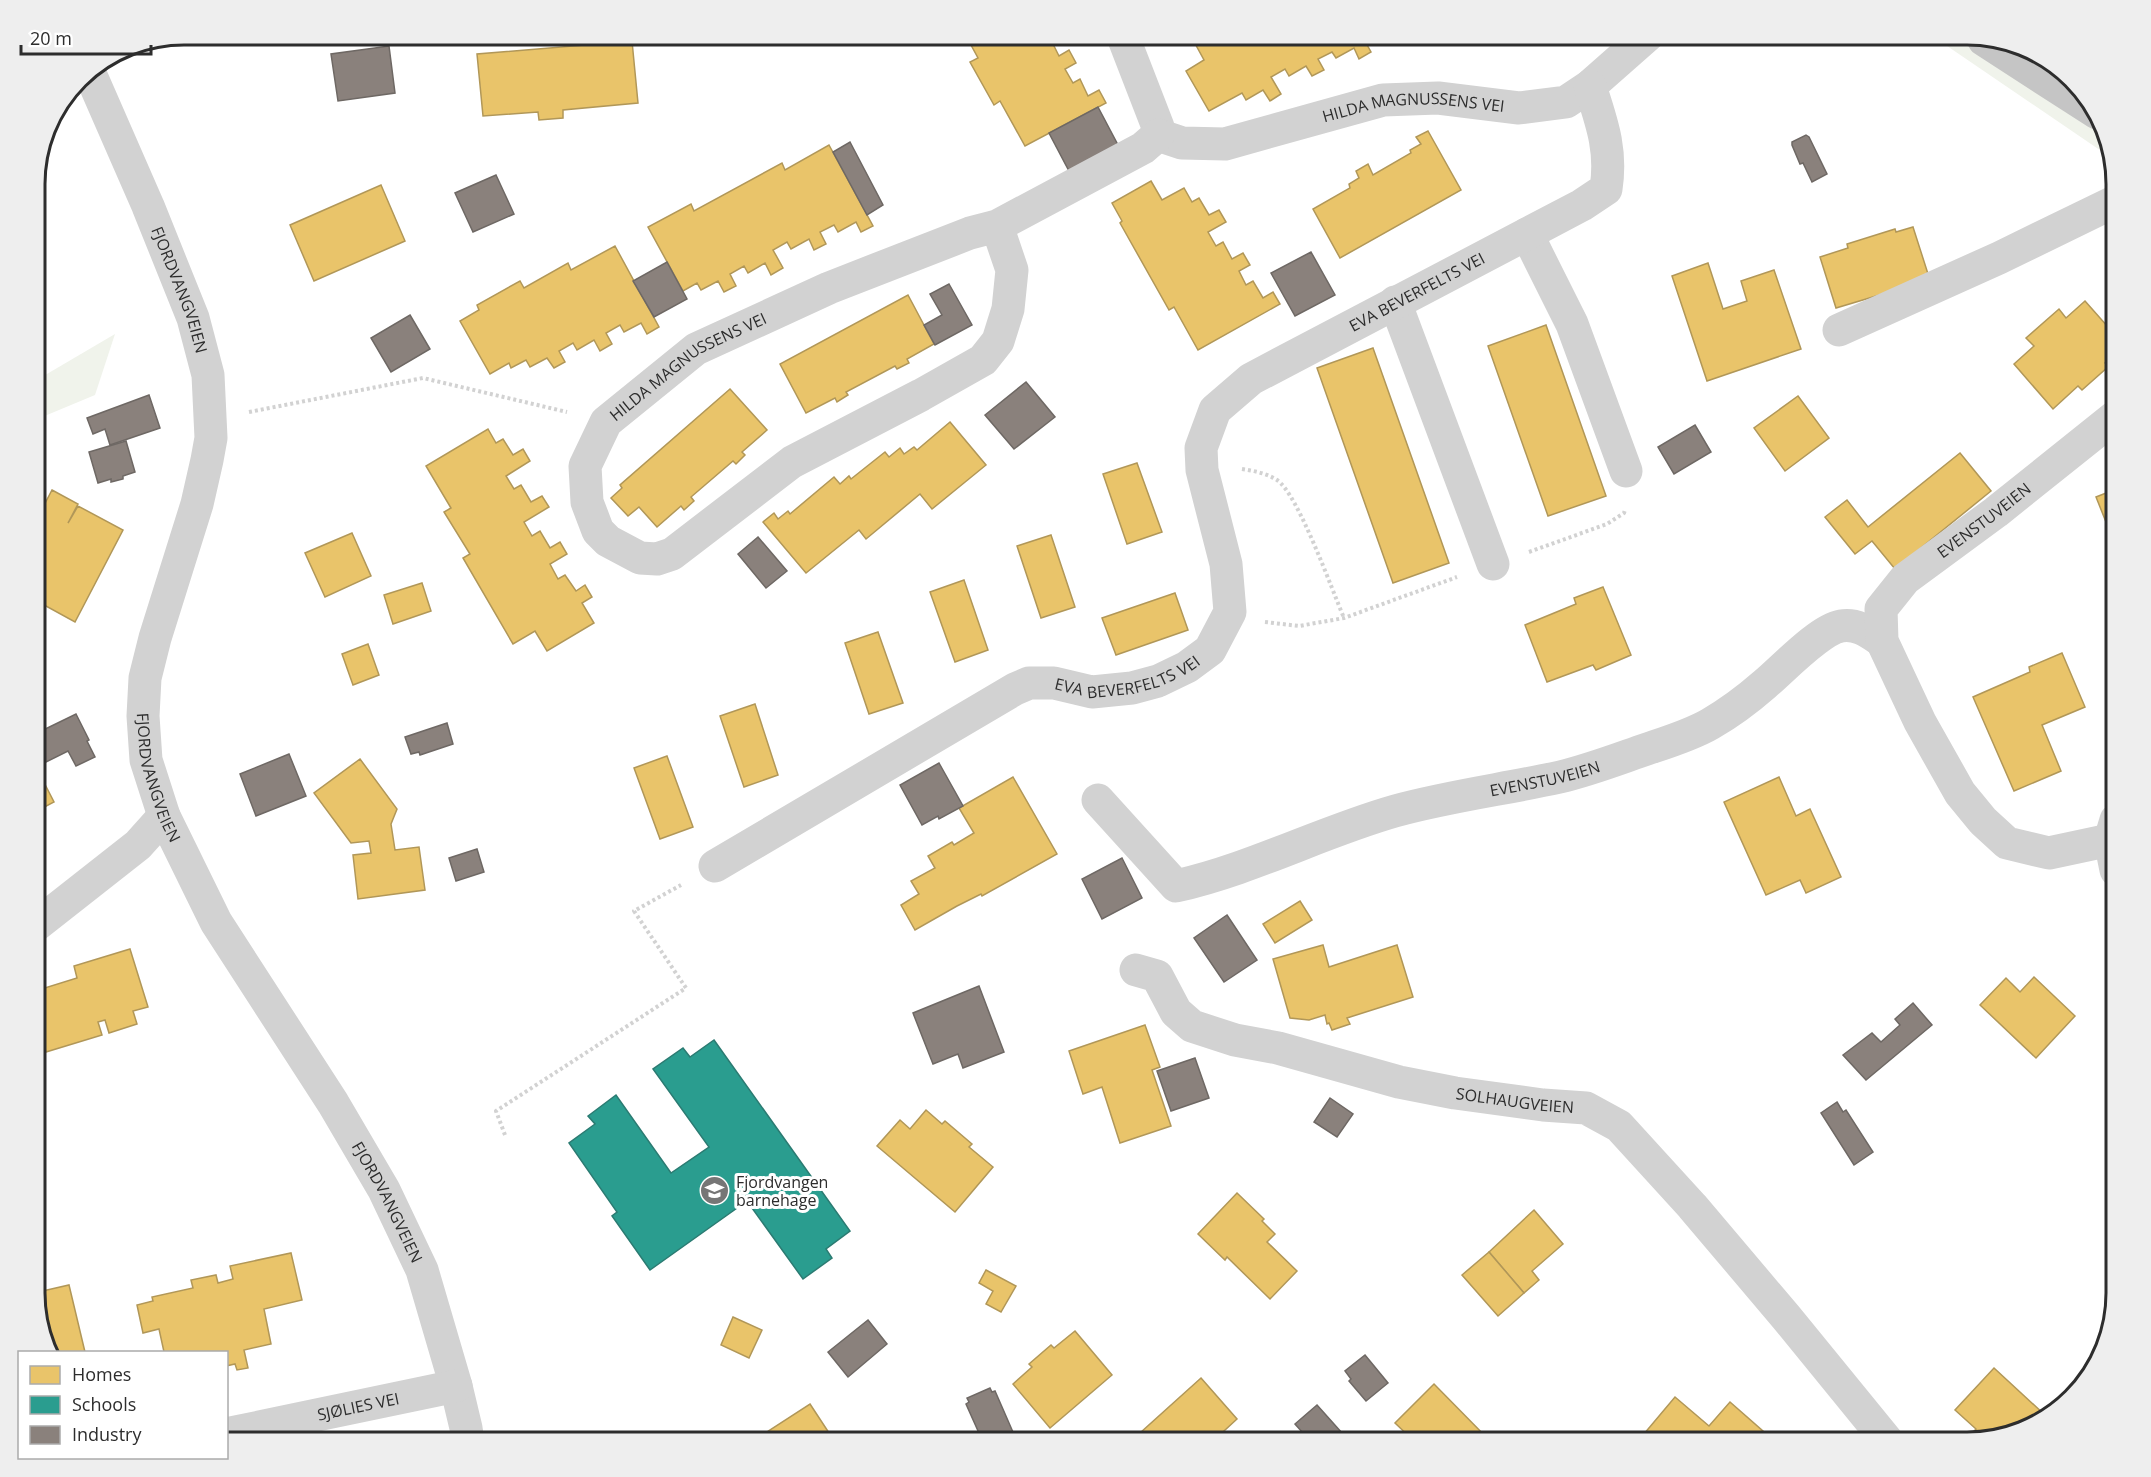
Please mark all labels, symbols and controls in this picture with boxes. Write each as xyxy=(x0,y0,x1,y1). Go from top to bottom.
scale bar xyxy=(21,18,152,56)
text: 20 m xyxy=(30,26,72,50)
street label: HILDA MAGNUSSENS VEI xyxy=(1320,87,1506,127)
street label: FJORDVANGVEIEN xyxy=(146,223,213,355)
street label: EVA BEVERFELTS VEI xyxy=(1345,247,1488,337)
street label: HILDA MAGNUSSENS VEI xyxy=(605,307,770,426)
street label: EVENSTUVEIEN xyxy=(1932,477,2035,563)
street label: EVA BEVERFELTS VEI xyxy=(1053,650,1204,703)
street label: FJORDVANGVEIEN xyxy=(132,712,186,846)
street label: EVENSTUVEIEN xyxy=(1488,755,1603,801)
street label: SOLHAUGVEIEN xyxy=(1455,1082,1575,1118)
street label: FJORDVANGVEIEN xyxy=(347,1137,428,1266)
place label: Fjordvangen barnehage xyxy=(736,1171,828,1211)
school or university icon: Fjordvangen barnehage xyxy=(699,1175,731,1207)
legend xyxy=(18,1351,228,1459)
text: Homes xyxy=(72,1362,131,1386)
street label: SJØLIES VEI xyxy=(315,1387,401,1426)
text: Schools xyxy=(72,1392,136,1416)
text: Industry xyxy=(72,1422,142,1446)

